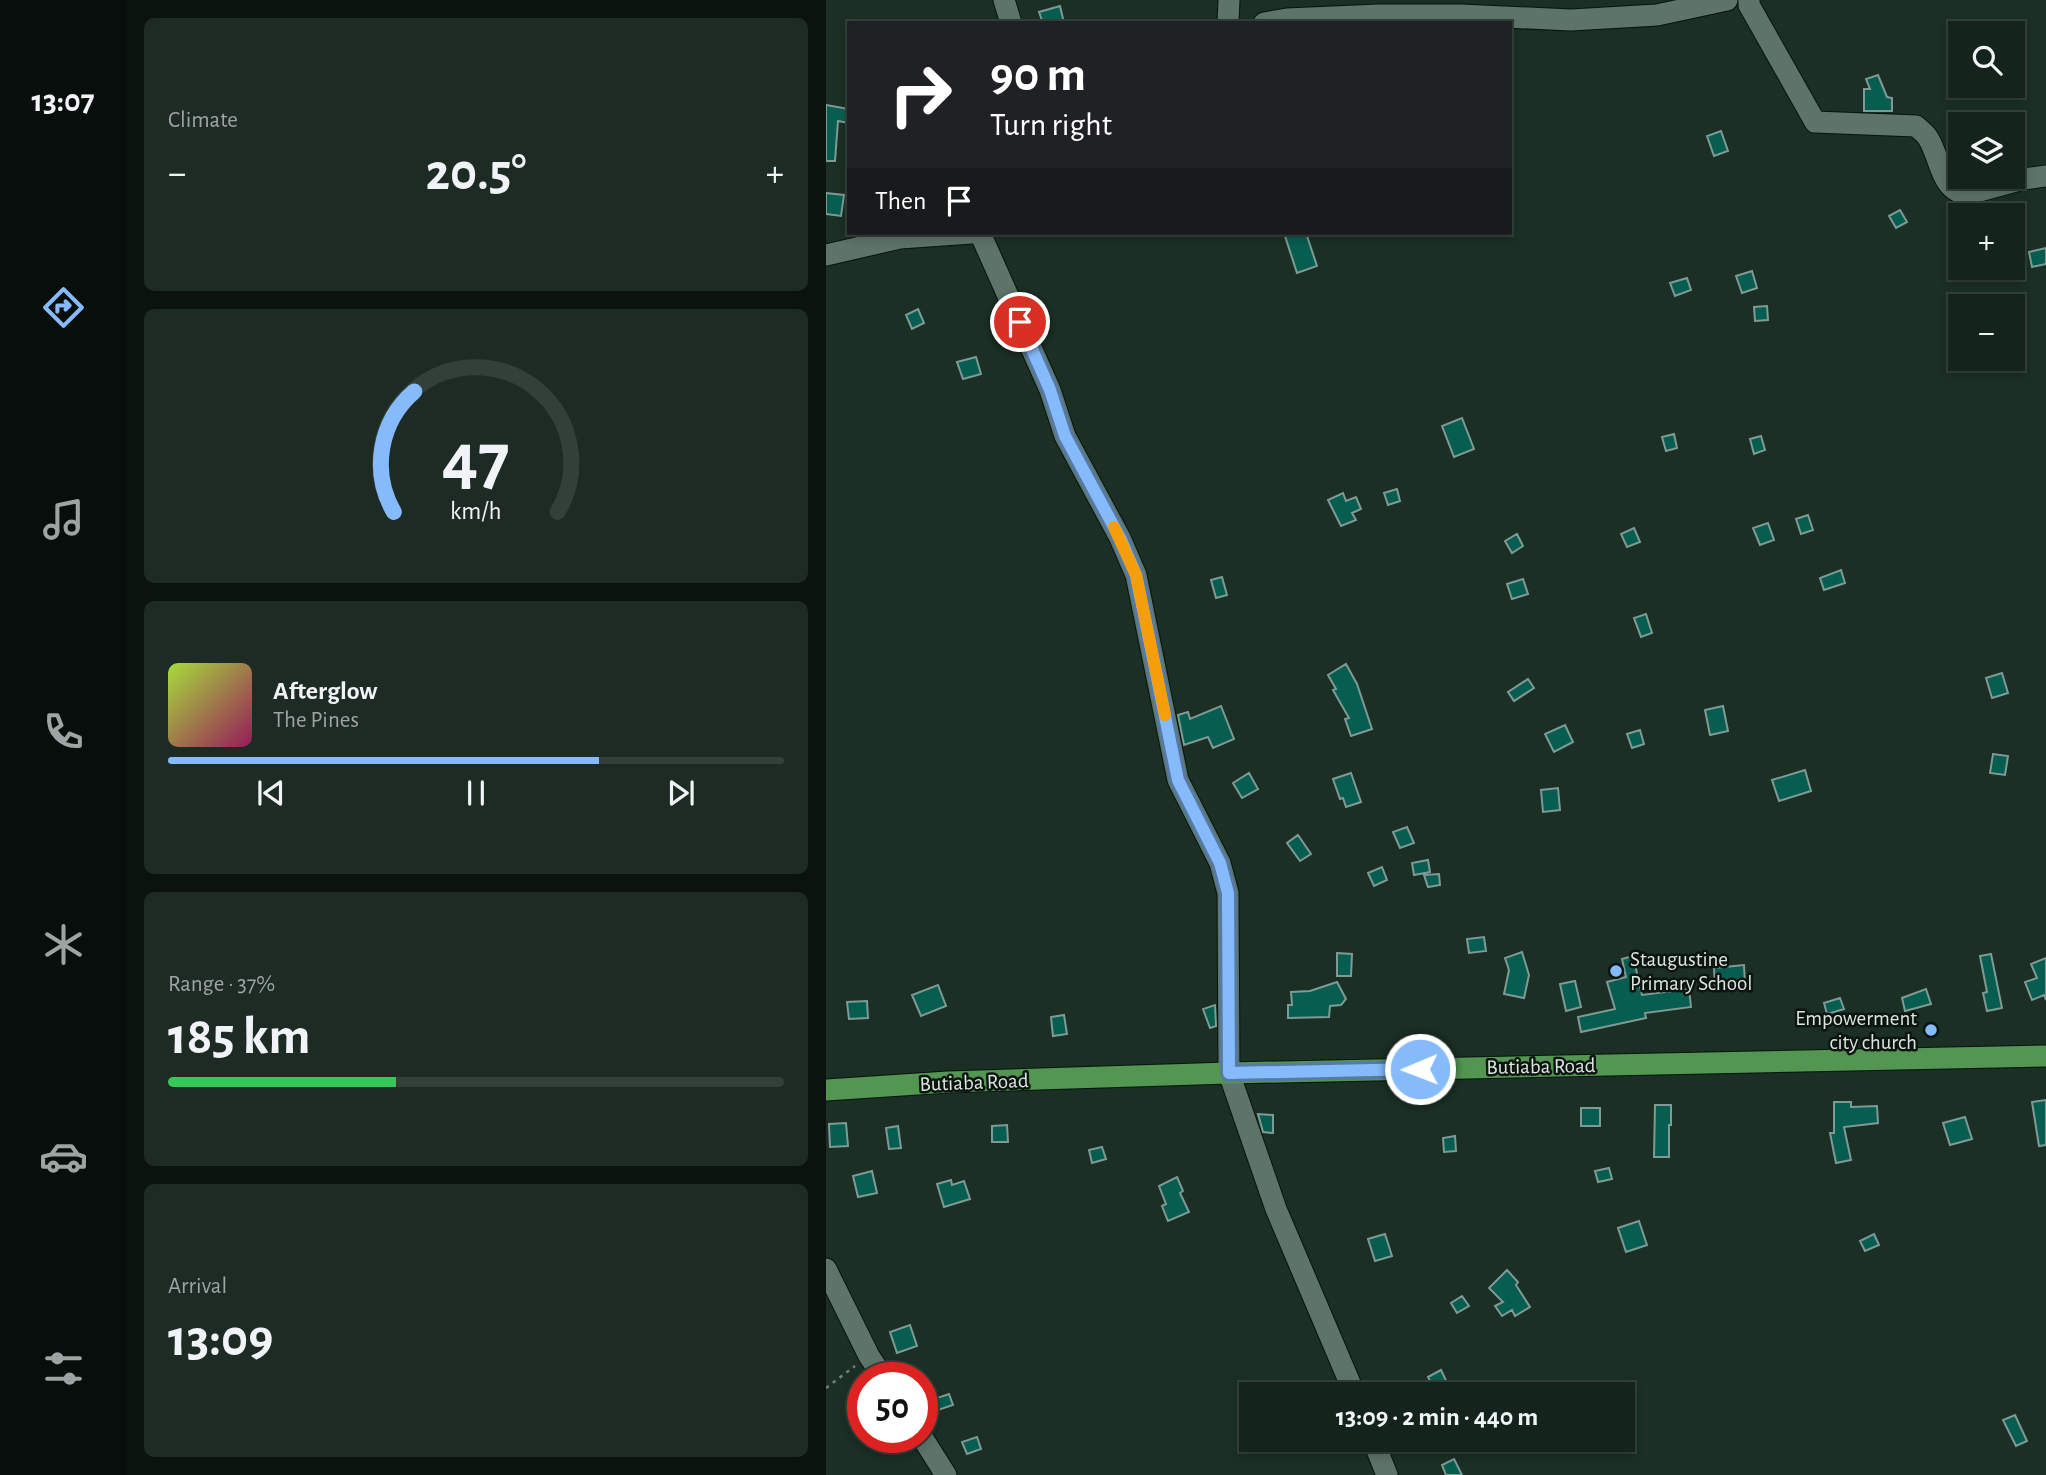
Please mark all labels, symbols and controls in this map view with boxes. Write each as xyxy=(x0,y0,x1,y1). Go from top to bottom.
map controls xyxy=(1948,21,2025,371)
button: search xyxy=(1948,21,2025,98)
icon: right xyxy=(875,49,966,140)
text: 90 m xyxy=(990,51,1086,100)
text: 13:07 xyxy=(31,85,95,117)
text: Climate xyxy=(168,109,238,132)
text: Turn right xyxy=(990,109,1112,141)
button: layers xyxy=(1948,112,2025,189)
text: 20.5° xyxy=(425,147,527,199)
text: − xyxy=(168,155,186,193)
text: + xyxy=(766,155,784,193)
icon: arrive xyxy=(940,182,978,220)
text: Then xyxy=(875,188,926,214)
button: + xyxy=(1948,203,2025,280)
icon: directions xyxy=(39,283,88,332)
pin xyxy=(990,292,1050,352)
button: − xyxy=(1948,294,2025,371)
icon: arrive xyxy=(1001,303,1039,341)
text: 47 xyxy=(442,425,510,498)
icon: music xyxy=(39,495,88,544)
text: km/h xyxy=(450,499,502,524)
text: Afterglow xyxy=(273,678,377,704)
icon: phone xyxy=(39,707,88,756)
text: The Pines xyxy=(273,709,359,732)
icon: previous xyxy=(252,774,290,812)
icon: pause xyxy=(457,774,495,812)
icon: next xyxy=(662,774,700,812)
icon: climate xyxy=(39,920,88,969)
place label: Staugustine Primary School xyxy=(1630,949,1753,994)
marker: Staugustine Primary School xyxy=(1608,963,1624,979)
text: Range · 37% xyxy=(168,973,275,996)
place label: Empowerment city church xyxy=(1795,1008,1917,1053)
text: 185 km xyxy=(168,1011,310,1063)
marker: Empowerment city church xyxy=(1923,1022,1939,1038)
position arrow xyxy=(1383,1032,1457,1106)
street label: Butiaba Road xyxy=(1486,1055,1596,1078)
street label: Butiaba Road xyxy=(919,1070,1029,1095)
icon: car xyxy=(39,1132,88,1181)
text: Arrival xyxy=(168,1275,227,1298)
text: 13:09 xyxy=(168,1313,273,1365)
icon: filters xyxy=(39,1344,88,1393)
speed limit sign: 50 xyxy=(847,1362,938,1453)
text: 13:09 · 2 min · 440 m xyxy=(1336,1404,1538,1430)

